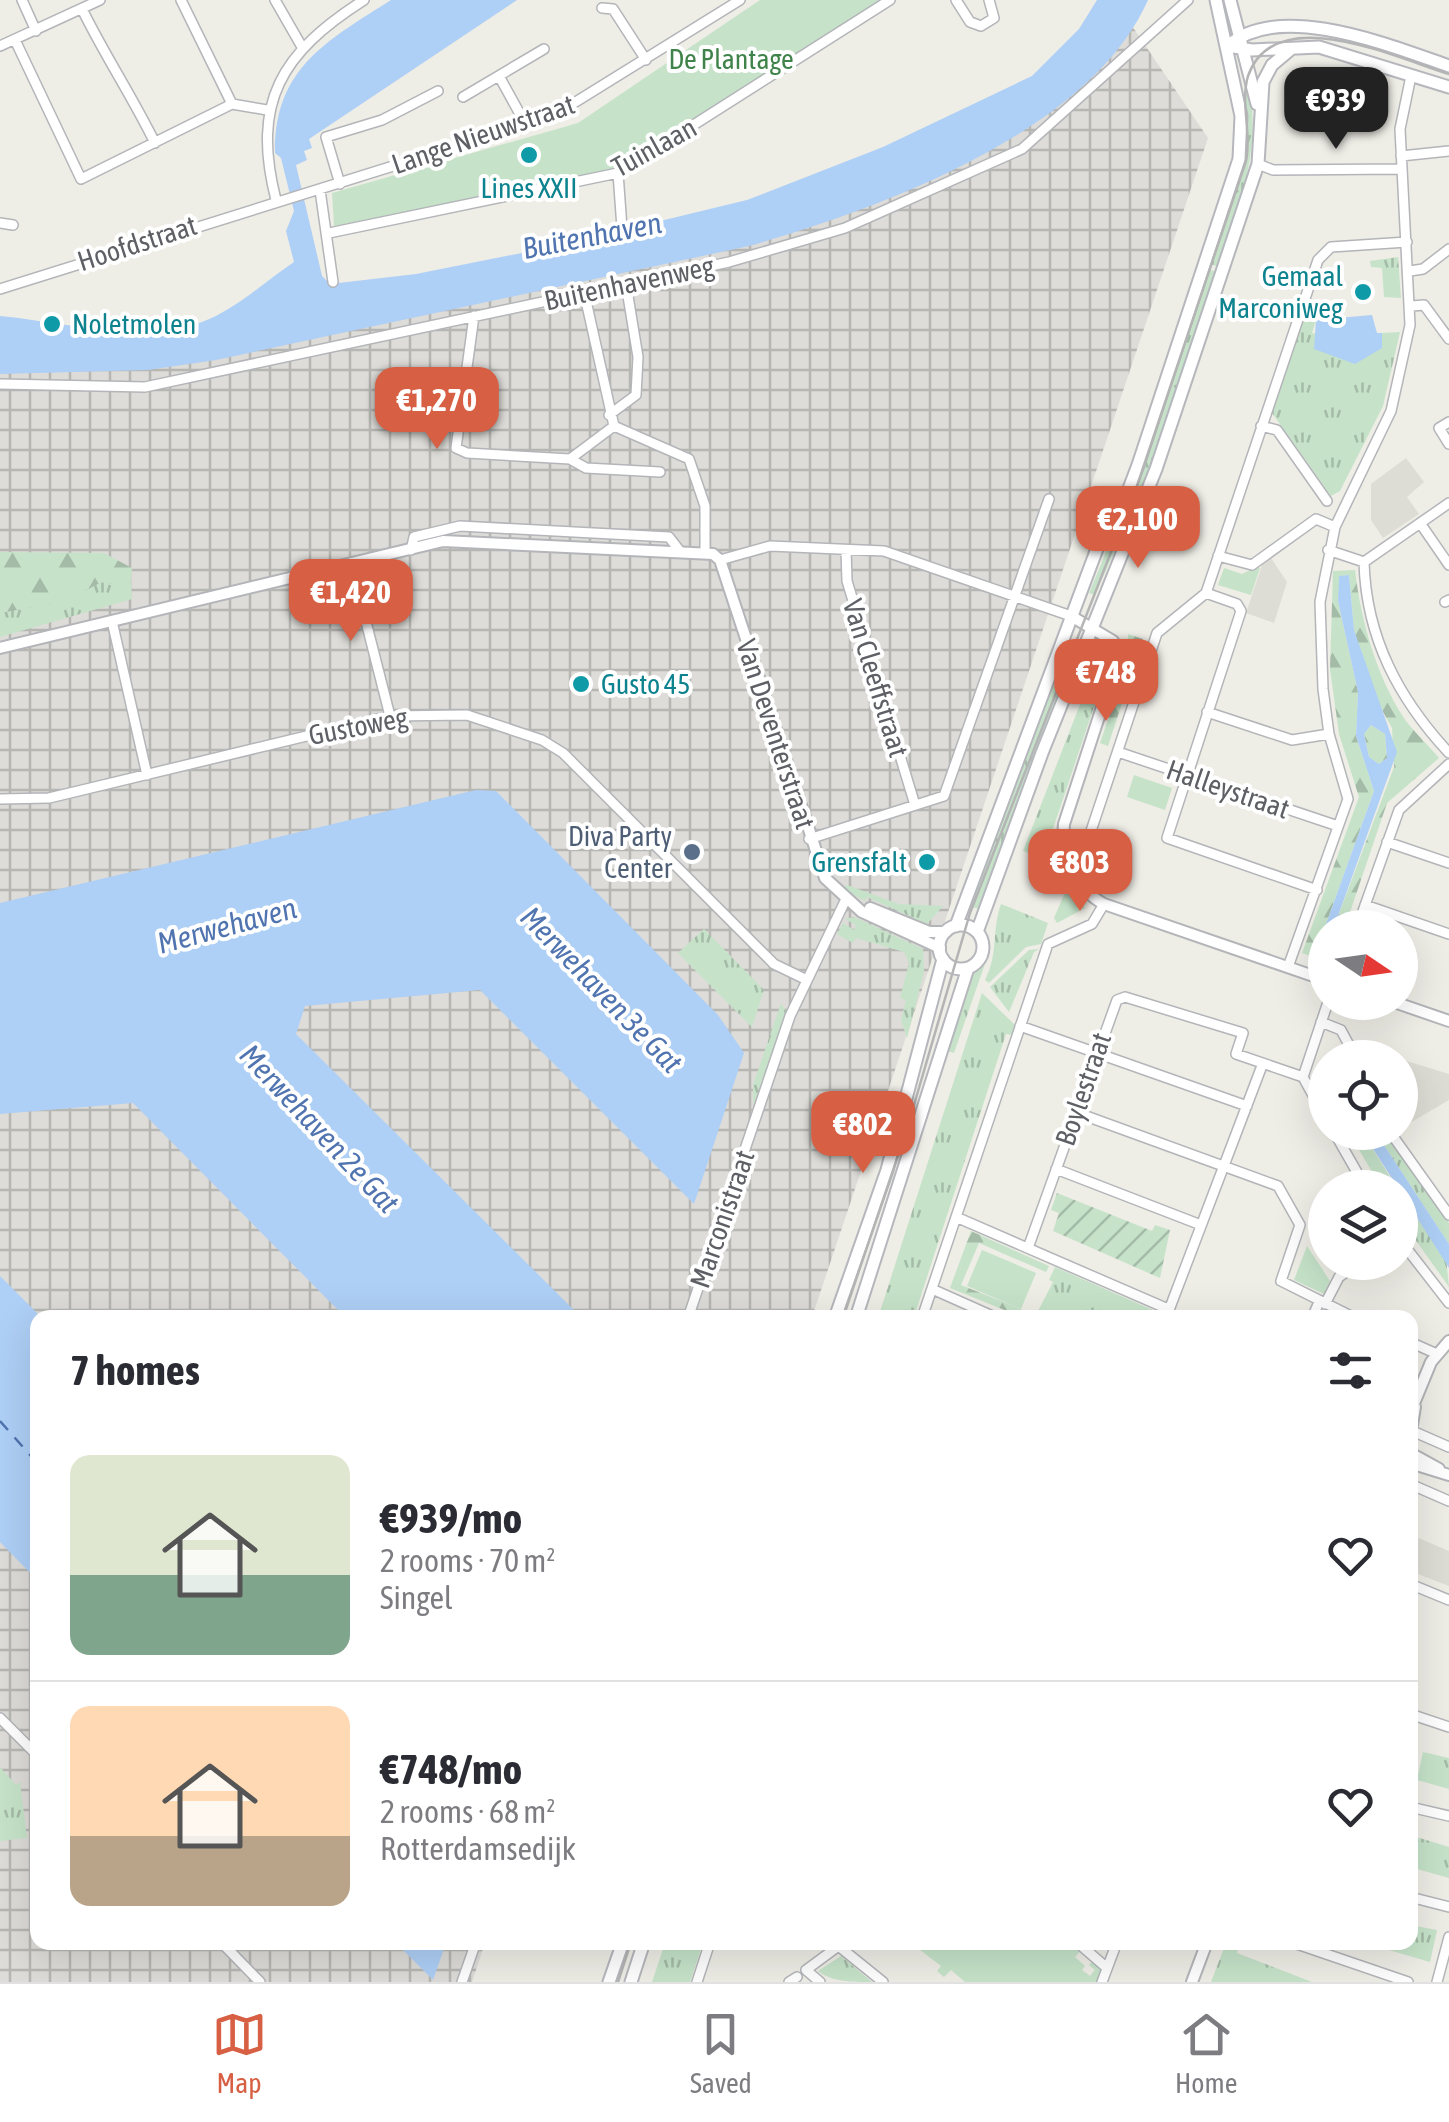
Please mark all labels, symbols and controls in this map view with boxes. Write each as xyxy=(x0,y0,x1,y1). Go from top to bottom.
park label: De Plantage xyxy=(668,43,794,75)
pin: €939 xyxy=(1277,67,1395,152)
text: €939 xyxy=(1306,81,1366,118)
street label: Lange Nieuwstraat xyxy=(387,88,579,180)
street label: Tuinlaan xyxy=(606,111,702,183)
marker: Lines XXII xyxy=(518,144,540,166)
place label: Lines XXII xyxy=(481,172,577,204)
water label: Buitenhaven xyxy=(519,205,664,265)
street label: Hoofdstraat xyxy=(73,209,201,277)
street label: Buitenhavenweg xyxy=(541,249,717,317)
place label: Gemaal Marconiweg xyxy=(1218,260,1344,324)
marker: Gemaal Marconiweg xyxy=(1352,281,1374,303)
place label: Noletmolen xyxy=(72,308,196,340)
marker: Noletmolen xyxy=(41,313,63,335)
pin: €1,270 xyxy=(356,367,518,452)
text: €1,270 xyxy=(397,381,477,418)
pin: €2,100 xyxy=(1057,486,1219,571)
text: €2,100 xyxy=(1098,500,1178,537)
pin: €1,420 xyxy=(270,559,432,644)
text: €1,420 xyxy=(311,573,391,610)
street label: Van Cleeffstraat xyxy=(837,595,915,761)
street label: Van Deventerstraat xyxy=(730,635,822,833)
pin: €748 xyxy=(1047,639,1165,724)
text: €748 xyxy=(1076,653,1136,690)
place label: Gusto 45 xyxy=(601,668,690,700)
marker: Gusto 45 xyxy=(570,673,592,695)
street label: Gustoweg xyxy=(306,701,410,751)
street label: Halleystraat xyxy=(1162,753,1294,825)
place label: Diva Party Center xyxy=(568,820,673,884)
pin: €803 xyxy=(1021,829,1139,914)
marker: Diva Party Center xyxy=(681,841,703,863)
text: €803 xyxy=(1050,843,1110,880)
place label: Grensfalt xyxy=(811,846,907,878)
marker: Grensfalt xyxy=(916,851,938,873)
water label: Merwehaven xyxy=(154,890,300,960)
water label: Merwehaven 3e Gat xyxy=(514,899,690,1079)
north arrow xyxy=(1308,910,1418,1020)
map controls xyxy=(1308,910,1418,1280)
street label: Boylestraat xyxy=(1049,1028,1117,1150)
water label: Merwehaven 2e Gat xyxy=(233,1037,406,1220)
button: locate xyxy=(1308,1040,1418,1150)
pin: €802 xyxy=(804,1091,922,1176)
text: €802 xyxy=(833,1105,893,1142)
street label: Marconistraat xyxy=(684,1146,760,1292)
button: layers xyxy=(1308,1170,1418,1280)
icon: filters xyxy=(1323,1343,1378,1398)
text: 7 homes xyxy=(70,1346,200,1394)
text: €939/mo xyxy=(380,1494,522,1542)
icon: home xyxy=(150,1495,270,1615)
icon: heart xyxy=(1323,1528,1378,1583)
text: 2 rooms · 70 m² xyxy=(380,1542,555,1579)
text: Singel xyxy=(380,1579,452,1616)
text: €748/mo xyxy=(380,1745,522,1793)
icon: home xyxy=(150,1746,270,1866)
icon: heart xyxy=(1323,1779,1378,1834)
text: 2 rooms · 68 m² xyxy=(380,1793,555,1830)
text: Rotterdamsedijk xyxy=(380,1830,576,1867)
tab: Map xyxy=(212,2007,267,2099)
tab: Saved xyxy=(690,2007,752,2099)
tab: Home xyxy=(1175,2007,1237,2099)

